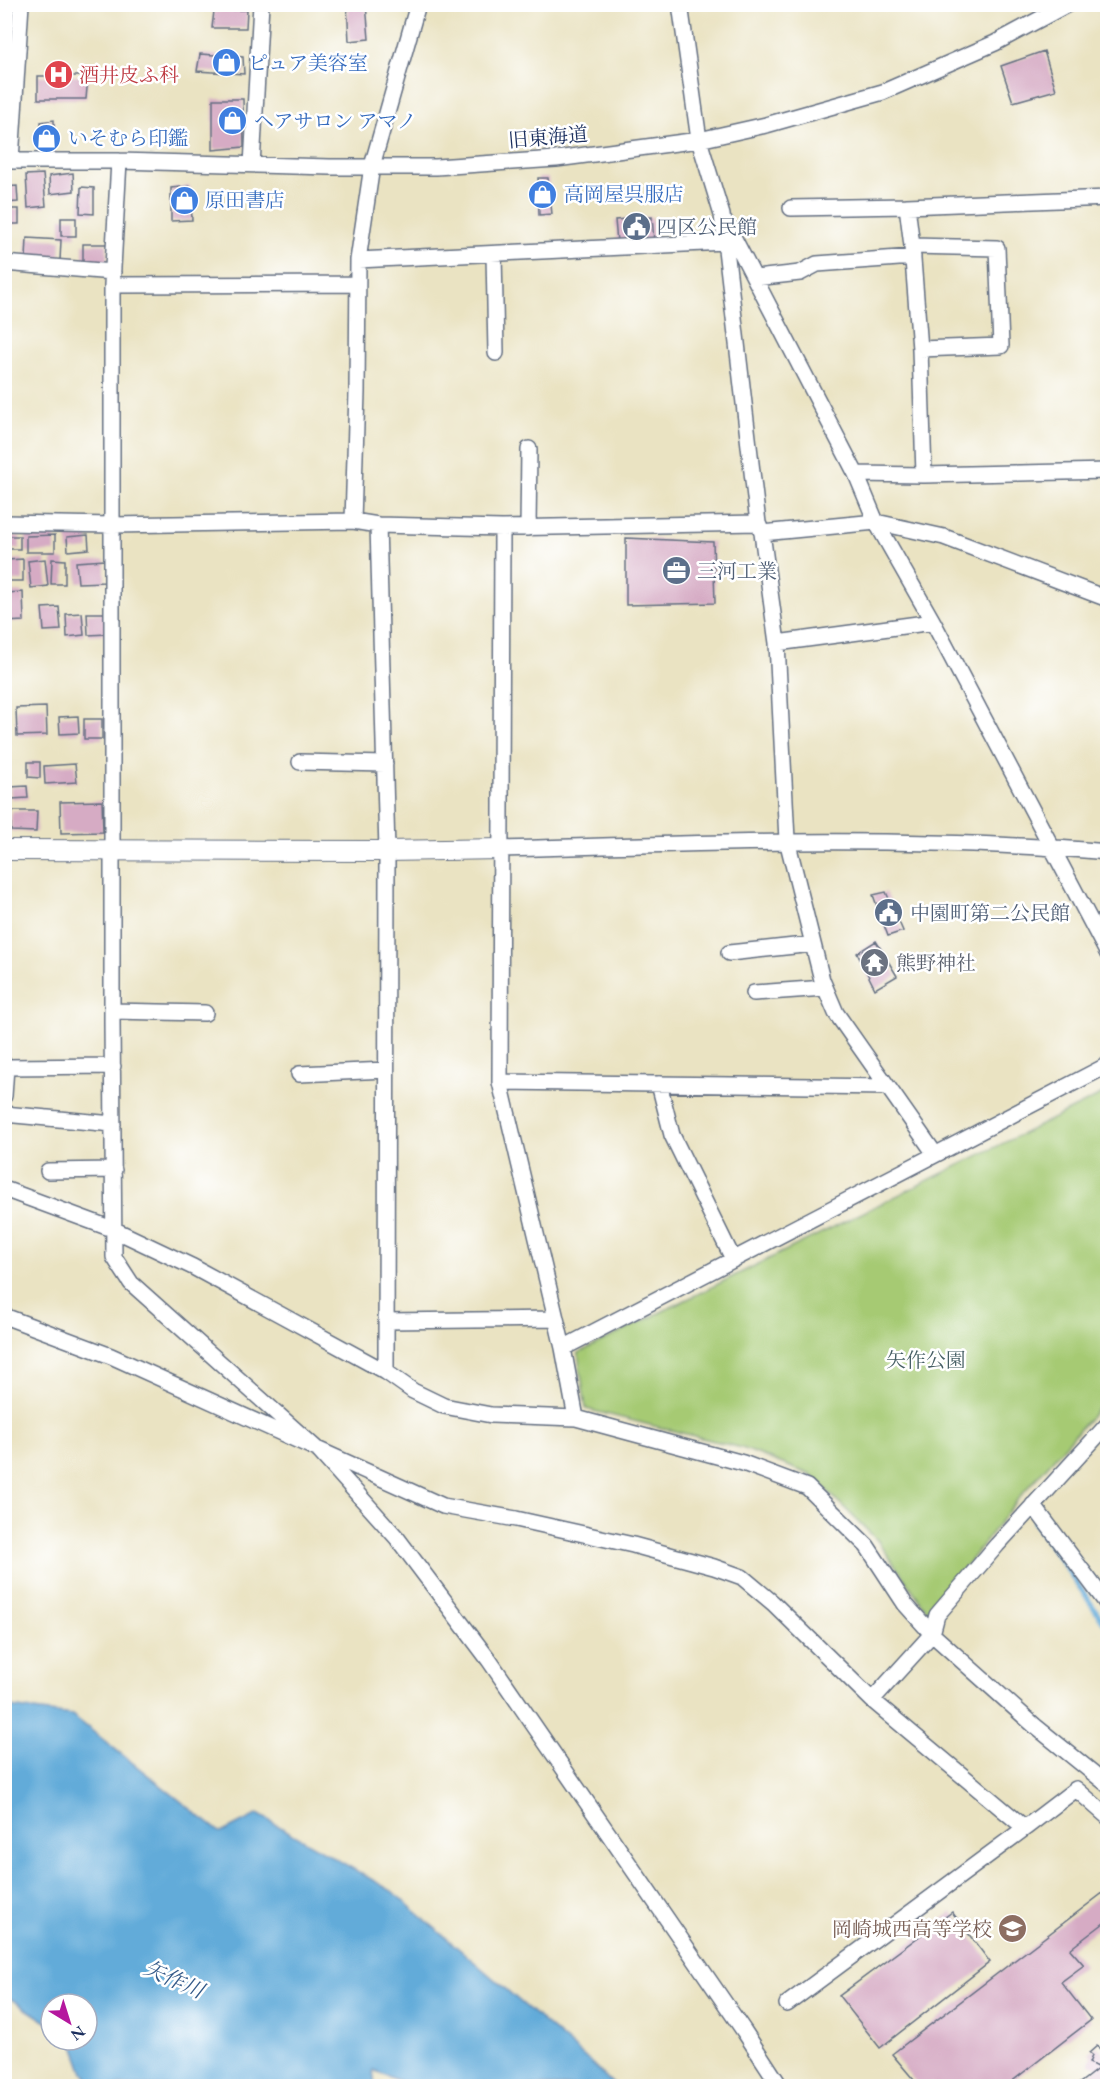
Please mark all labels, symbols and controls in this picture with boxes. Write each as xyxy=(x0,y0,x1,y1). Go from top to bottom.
shop icon: ピュア美容室 xyxy=(211,47,243,79)
place label: ピュア美容室 xyxy=(248,50,368,76)
hospital icon: 酒井皮ふ科 xyxy=(42,59,74,91)
place label: 酒井皮ふ科 xyxy=(79,62,179,88)
shop icon: ヘアサロン アマノ xyxy=(217,105,249,137)
place label: ヘアサロン アマノ xyxy=(254,108,417,134)
street label: 旧東海道 xyxy=(507,121,589,153)
shop icon: いそむら印鑑 xyxy=(31,122,63,154)
place label: いそむら印鑑 xyxy=(68,125,188,151)
shop icon: 高岡屋呉服店 xyxy=(527,178,559,210)
place label: 高岡屋呉服店 xyxy=(564,181,684,207)
shop icon: 原田書店 xyxy=(168,184,200,216)
place label: 原田書店 xyxy=(205,187,285,213)
public building icon: 四区公民館 xyxy=(620,211,652,243)
place label: 四区公民館 xyxy=(657,214,757,240)
office icon: 三河工業 xyxy=(660,555,692,587)
place label: 三河工業 xyxy=(697,558,777,584)
public building icon: 中園町第二公民館 xyxy=(873,897,905,929)
place label: 中園町第二公民館 xyxy=(910,900,1070,926)
temple icon: 熊野神社 xyxy=(859,947,891,979)
place label: 熊野神社 xyxy=(896,950,976,976)
park label: 矢作公園 xyxy=(886,1347,966,1373)
school or university icon: 岡崎城西高等学校 xyxy=(997,1913,1029,1945)
place label: 岡崎城西高等学校 xyxy=(832,1916,992,1942)
water label: 矢作川 xyxy=(140,1954,210,2005)
north arrow xyxy=(39,1992,99,2052)
text: N xyxy=(66,2021,89,2046)

